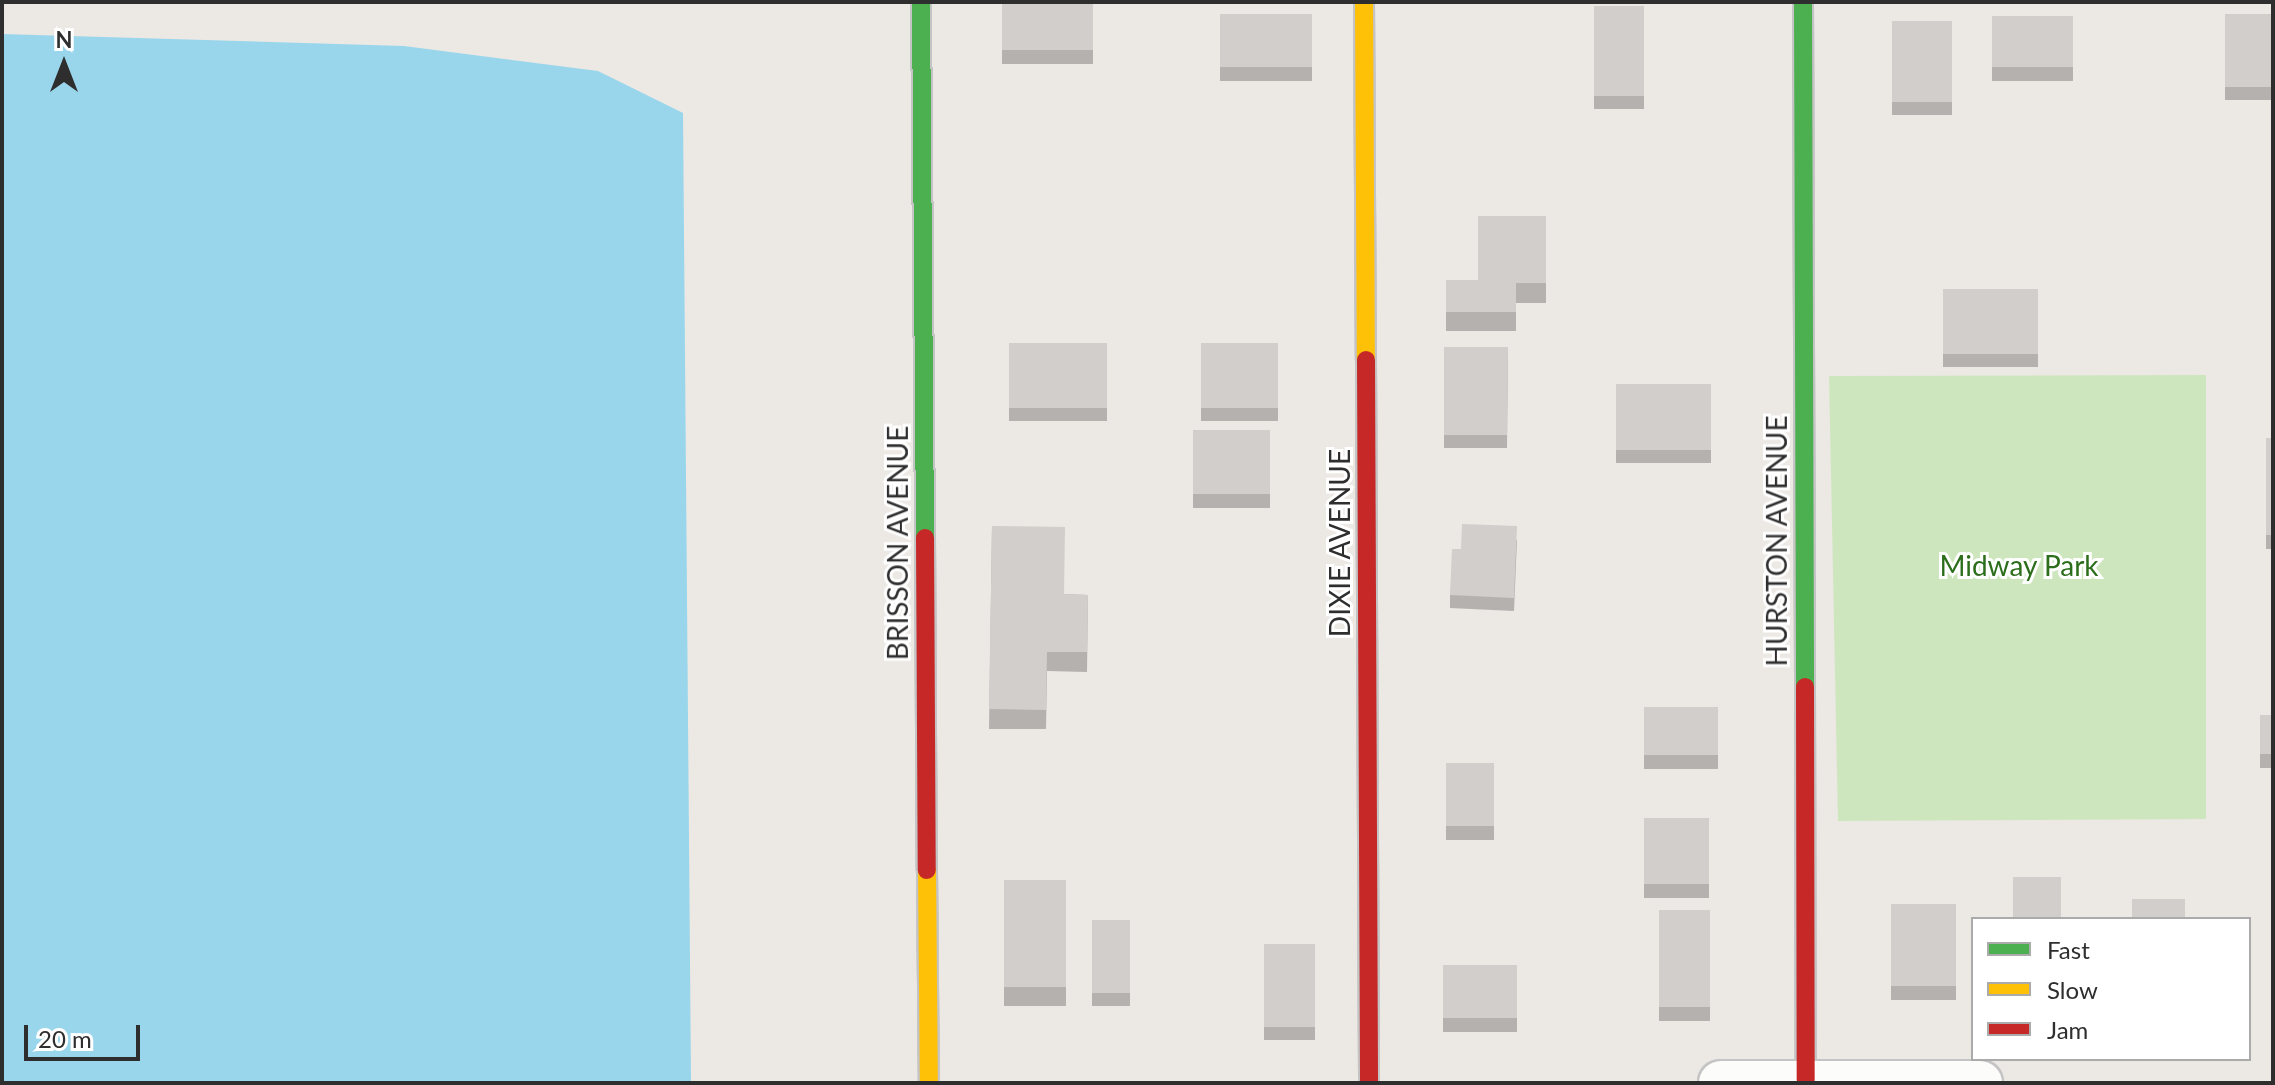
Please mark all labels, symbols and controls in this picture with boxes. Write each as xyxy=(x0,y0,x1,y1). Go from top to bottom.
north arrow xyxy=(24,24,104,104)
text: N xyxy=(56,26,72,53)
street label: HURSTON AVENUE xyxy=(1759,415,1793,667)
street label: BRISSON AVENUE xyxy=(880,425,914,661)
street label: DIXIE AVENUE xyxy=(1322,448,1356,638)
park label: Midway Park xyxy=(1939,548,2099,582)
legend xyxy=(1971,917,2251,1061)
text: Fast xyxy=(2047,935,2090,964)
text: Slow xyxy=(2047,975,2098,1004)
scale bar xyxy=(28,1009,144,1059)
text: Jam xyxy=(2047,1015,2088,1044)
text: 20 m xyxy=(38,1024,92,1053)

